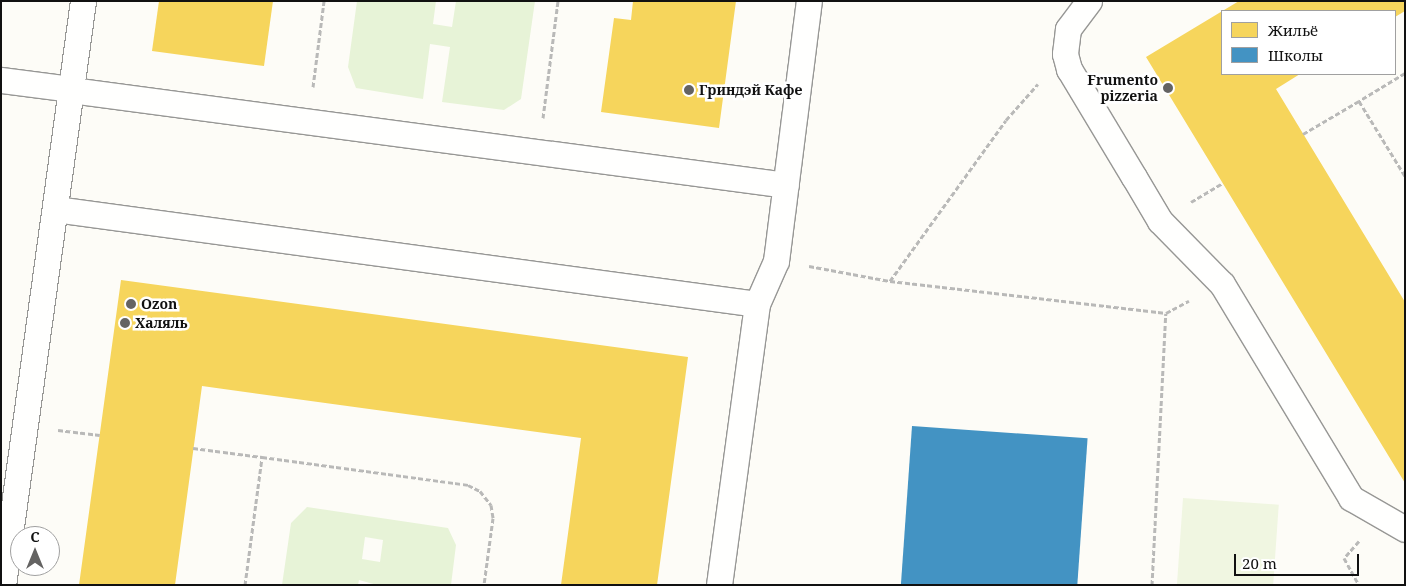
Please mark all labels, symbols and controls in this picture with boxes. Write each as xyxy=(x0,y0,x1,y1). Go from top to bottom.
legend xyxy=(1221,10,1396,75)
text: Жильё xyxy=(1268,20,1318,40)
text: Школы xyxy=(1268,45,1323,65)
place label: Frumento pizzeria xyxy=(1087,72,1158,104)
place label: Гриндэй Кафе xyxy=(699,82,802,98)
marker: Frumento pizzeria xyxy=(1162,82,1174,94)
marker: Гриндэй Кафе xyxy=(683,84,695,96)
place label: Ozon xyxy=(141,296,177,312)
marker: Ozon xyxy=(125,298,137,310)
place label: Халяль xyxy=(135,315,188,331)
marker: Халяль xyxy=(119,317,131,329)
north arrow xyxy=(10,526,60,576)
text: С xyxy=(30,527,40,546)
scale bar xyxy=(1236,544,1361,576)
text: 20 m xyxy=(1242,553,1277,573)

